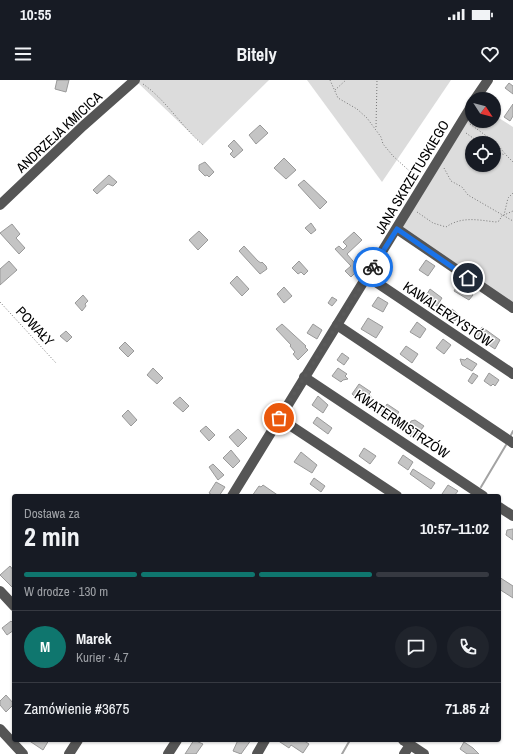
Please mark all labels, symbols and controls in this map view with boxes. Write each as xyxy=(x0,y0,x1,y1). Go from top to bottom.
text: 10:55 xyxy=(20,4,51,25)
text: Bitely xyxy=(236,42,277,67)
icon: menu xyxy=(12,43,34,65)
icon: heart xyxy=(479,43,501,65)
street label: ANDRZEJA KMICICA xyxy=(12,87,106,177)
north arrow xyxy=(465,92,501,128)
map controls xyxy=(465,92,501,172)
street label: JANA SKRZETUSKIEGO xyxy=(371,117,453,237)
button: locate xyxy=(465,136,501,172)
courier xyxy=(353,247,393,287)
icon: bike xyxy=(362,256,384,278)
pin xyxy=(451,261,485,295)
icon: home xyxy=(457,267,479,289)
street label: KAWALERZYSTÓW xyxy=(400,277,496,351)
street label: POWAŁY xyxy=(12,302,58,350)
street label: KWATERMISTRZÓW xyxy=(351,386,453,462)
pin xyxy=(262,401,296,435)
icon: bag xyxy=(268,407,290,429)
text: Dostawa za xyxy=(24,505,80,522)
text: 10:57–11:02 xyxy=(420,518,489,539)
text: 2 min xyxy=(24,519,80,554)
text: W drodze · 130 m xyxy=(24,583,108,600)
button: chat xyxy=(395,626,437,668)
button: phone xyxy=(447,626,489,668)
text: Marek xyxy=(76,628,112,649)
text: M xyxy=(40,636,50,657)
text: Kurier · 4.7 xyxy=(76,649,129,666)
text: Zamówienie #3675 xyxy=(24,698,129,719)
text: 71.85 zł xyxy=(445,698,489,719)

